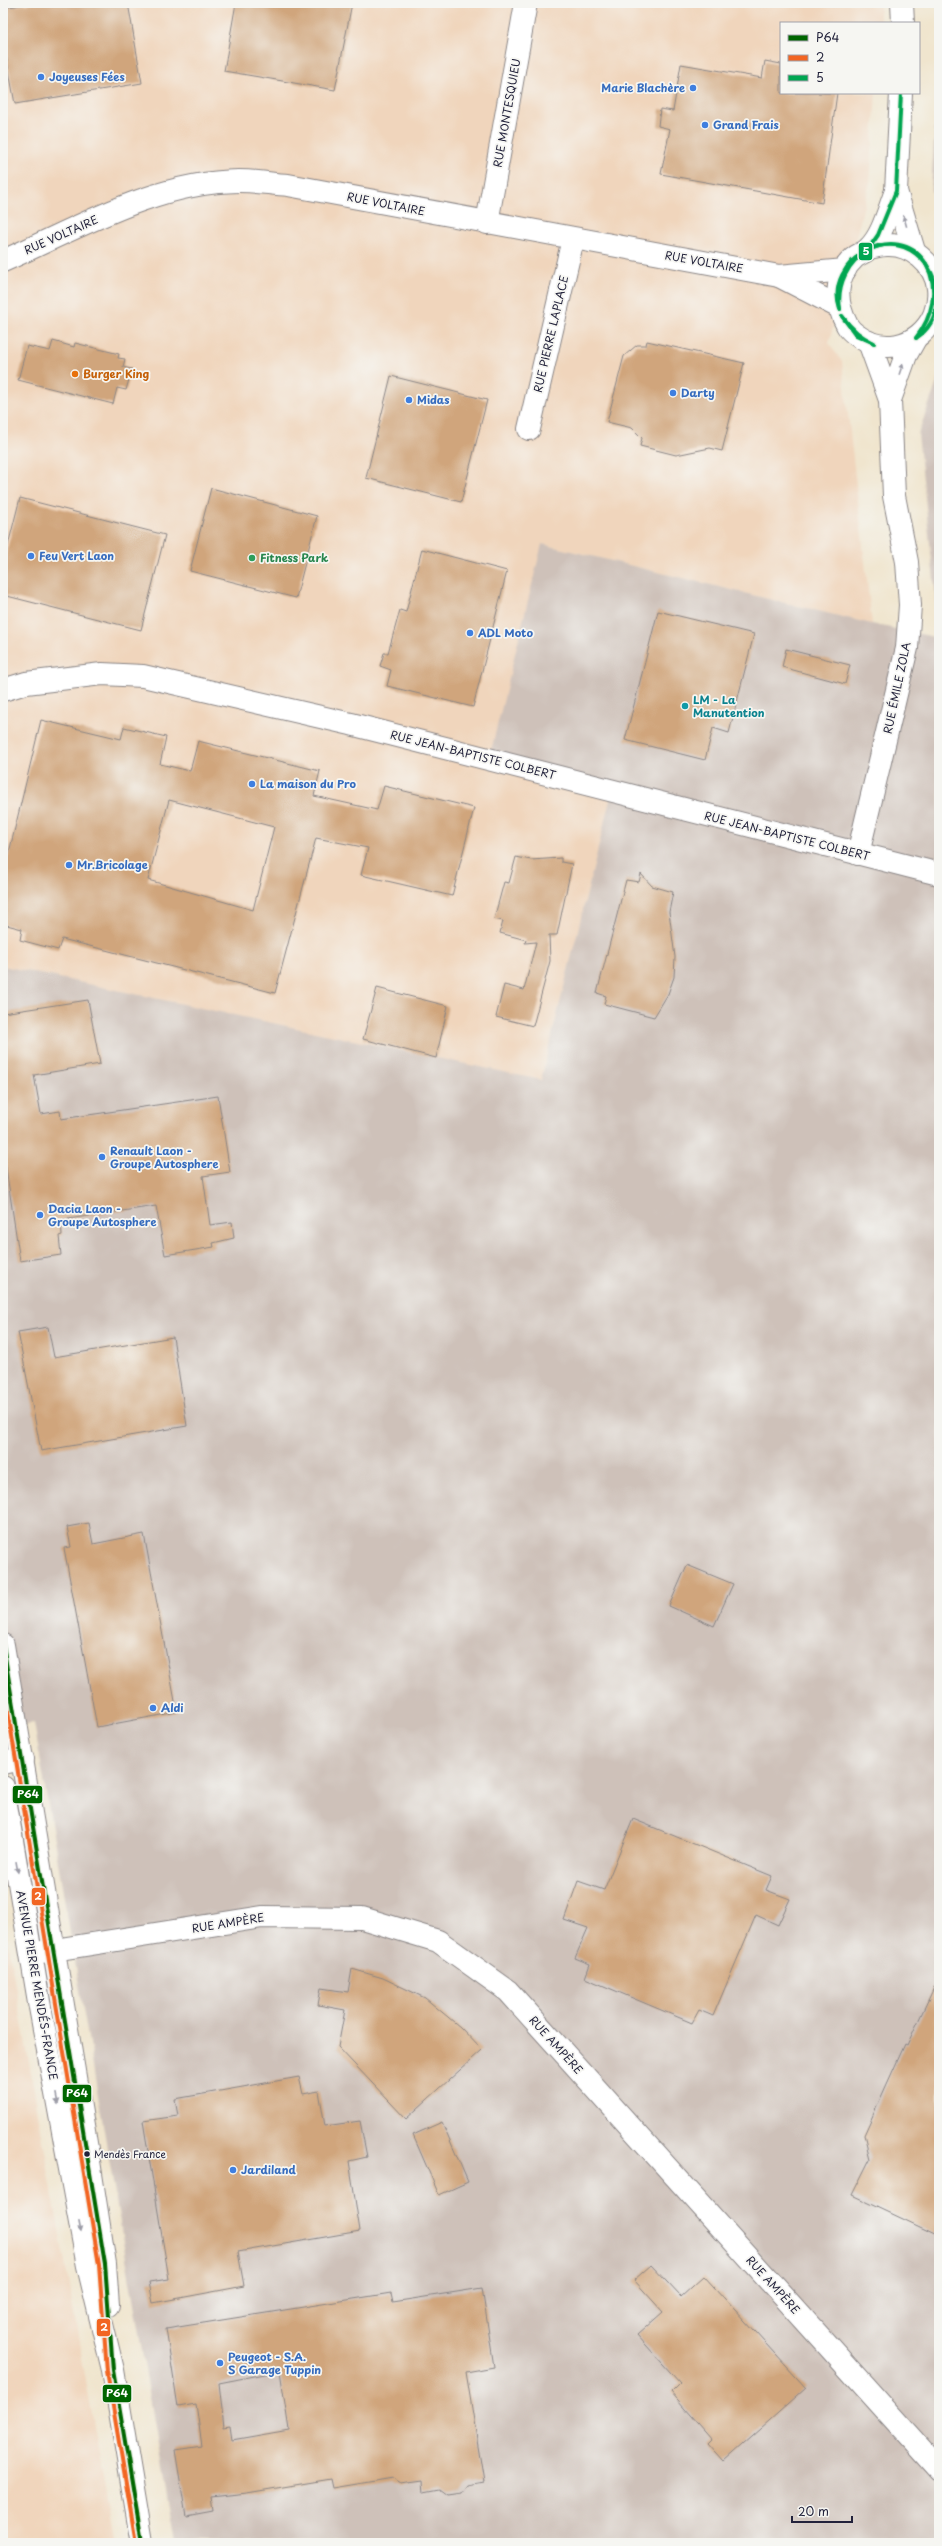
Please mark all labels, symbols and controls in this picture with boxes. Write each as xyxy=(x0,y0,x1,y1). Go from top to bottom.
legend xyxy=(780,22,920,94)
text: P64 xyxy=(816,28,840,46)
text: 2 xyxy=(816,48,825,66)
street label: RUE MONTESQUIEU xyxy=(489,57,524,169)
place label: Joyeuses Fées xyxy=(49,68,125,85)
text: 5 xyxy=(816,68,824,86)
marker: Joyeuses Fées xyxy=(36,72,46,82)
place label: Marie Blachère xyxy=(601,79,685,96)
marker: Marie Blachère xyxy=(688,83,698,93)
place label: Grand Frais xyxy=(713,116,779,133)
marker: Grand Frais xyxy=(700,120,710,130)
street label: RUE VOLTAIRE xyxy=(346,188,427,219)
street label: RUE VOLTAIRE xyxy=(21,211,100,258)
one-way arrow xyxy=(902,215,908,227)
line badge: 5 xyxy=(858,242,873,261)
text: 5 xyxy=(862,242,870,259)
street label: RUE VOLTAIRE xyxy=(664,246,745,277)
street label: RUE PIERRE LAPLACE xyxy=(529,274,572,394)
one-way arrow xyxy=(898,363,904,375)
place label: Burger King xyxy=(83,365,149,382)
marker: Burger King xyxy=(70,369,80,379)
place label: Darty xyxy=(681,384,715,401)
marker: Darty xyxy=(668,388,678,398)
place label: Midas xyxy=(417,391,450,408)
marker: Midas xyxy=(404,395,414,405)
place label: Feu Vert Laon xyxy=(39,547,114,564)
place label: Fitness Park xyxy=(260,549,329,566)
marker: Feu Vert Laon xyxy=(26,551,36,561)
marker: Fitness Park xyxy=(247,553,257,563)
place label: ADL Moto xyxy=(477,624,533,641)
marker: ADL Moto xyxy=(465,628,475,638)
street label: RUE ÉMILE ZOLA xyxy=(878,640,915,735)
place label: LM - La Manutention xyxy=(693,691,765,721)
marker: LM - La Manutention xyxy=(680,701,690,711)
street label: RUE JEAN-BAPTISTE COLBERT xyxy=(389,726,558,783)
place label: La maison du Pro xyxy=(260,775,357,792)
marker: La maison du Pro xyxy=(247,779,257,789)
street label: RUE JEAN-BAPTISTE COLBERT xyxy=(703,807,872,864)
place label: Mr.Bricolage xyxy=(77,856,148,873)
marker: Mr.Bricolage xyxy=(64,860,74,870)
place label: Renault Laon - Groupe Autosphere xyxy=(110,1142,218,1172)
marker: Renault Laon - Groupe Autosphere xyxy=(97,1152,107,1162)
place label: Dacia Laon - Groupe Autosphere xyxy=(48,1200,156,1230)
marker: Dacia Laon - Groupe Autosphere xyxy=(35,1210,45,1220)
place label: Aldi xyxy=(161,1699,184,1716)
marker: Aldi xyxy=(148,1703,158,1713)
line badge: P64 xyxy=(12,1785,43,1804)
text: P64 xyxy=(17,1785,40,1802)
one-way arrow xyxy=(14,1861,20,1873)
line badge: 2 xyxy=(31,1887,46,1906)
text: 2 xyxy=(34,1887,42,1904)
street label: AVENUE PIERRE MENDÉS-FRANCE xyxy=(12,1889,63,2081)
street label: RUE AMPÈRE xyxy=(190,1908,265,1937)
street label: RUE AMPÈRE xyxy=(526,2012,587,2078)
line badge: P64 xyxy=(62,2084,92,2103)
text: P64 xyxy=(66,2084,89,2101)
one-way arrow xyxy=(54,2092,60,2105)
place label: Mendès France xyxy=(94,2146,166,2161)
marker: Mendès France xyxy=(82,2149,92,2159)
place label: Jardiland xyxy=(241,2161,296,2178)
marker: Jardiland xyxy=(228,2165,238,2175)
one-way arrow xyxy=(78,2220,84,2232)
street label: RUE AMPÈRE xyxy=(743,2252,804,2318)
line badge: 2 xyxy=(96,2318,111,2337)
text: 2 xyxy=(100,2318,108,2335)
place label: Peugeot - S.A. S Garage Tuppin xyxy=(228,2348,321,2378)
marker: Peugeot - S.A. S Garage Tuppin xyxy=(215,2358,225,2368)
line badge: P64 xyxy=(102,2384,132,2403)
text: P64 xyxy=(106,2384,129,2401)
scale bar xyxy=(792,2498,852,2524)
text: 20 m xyxy=(798,2502,829,2520)

